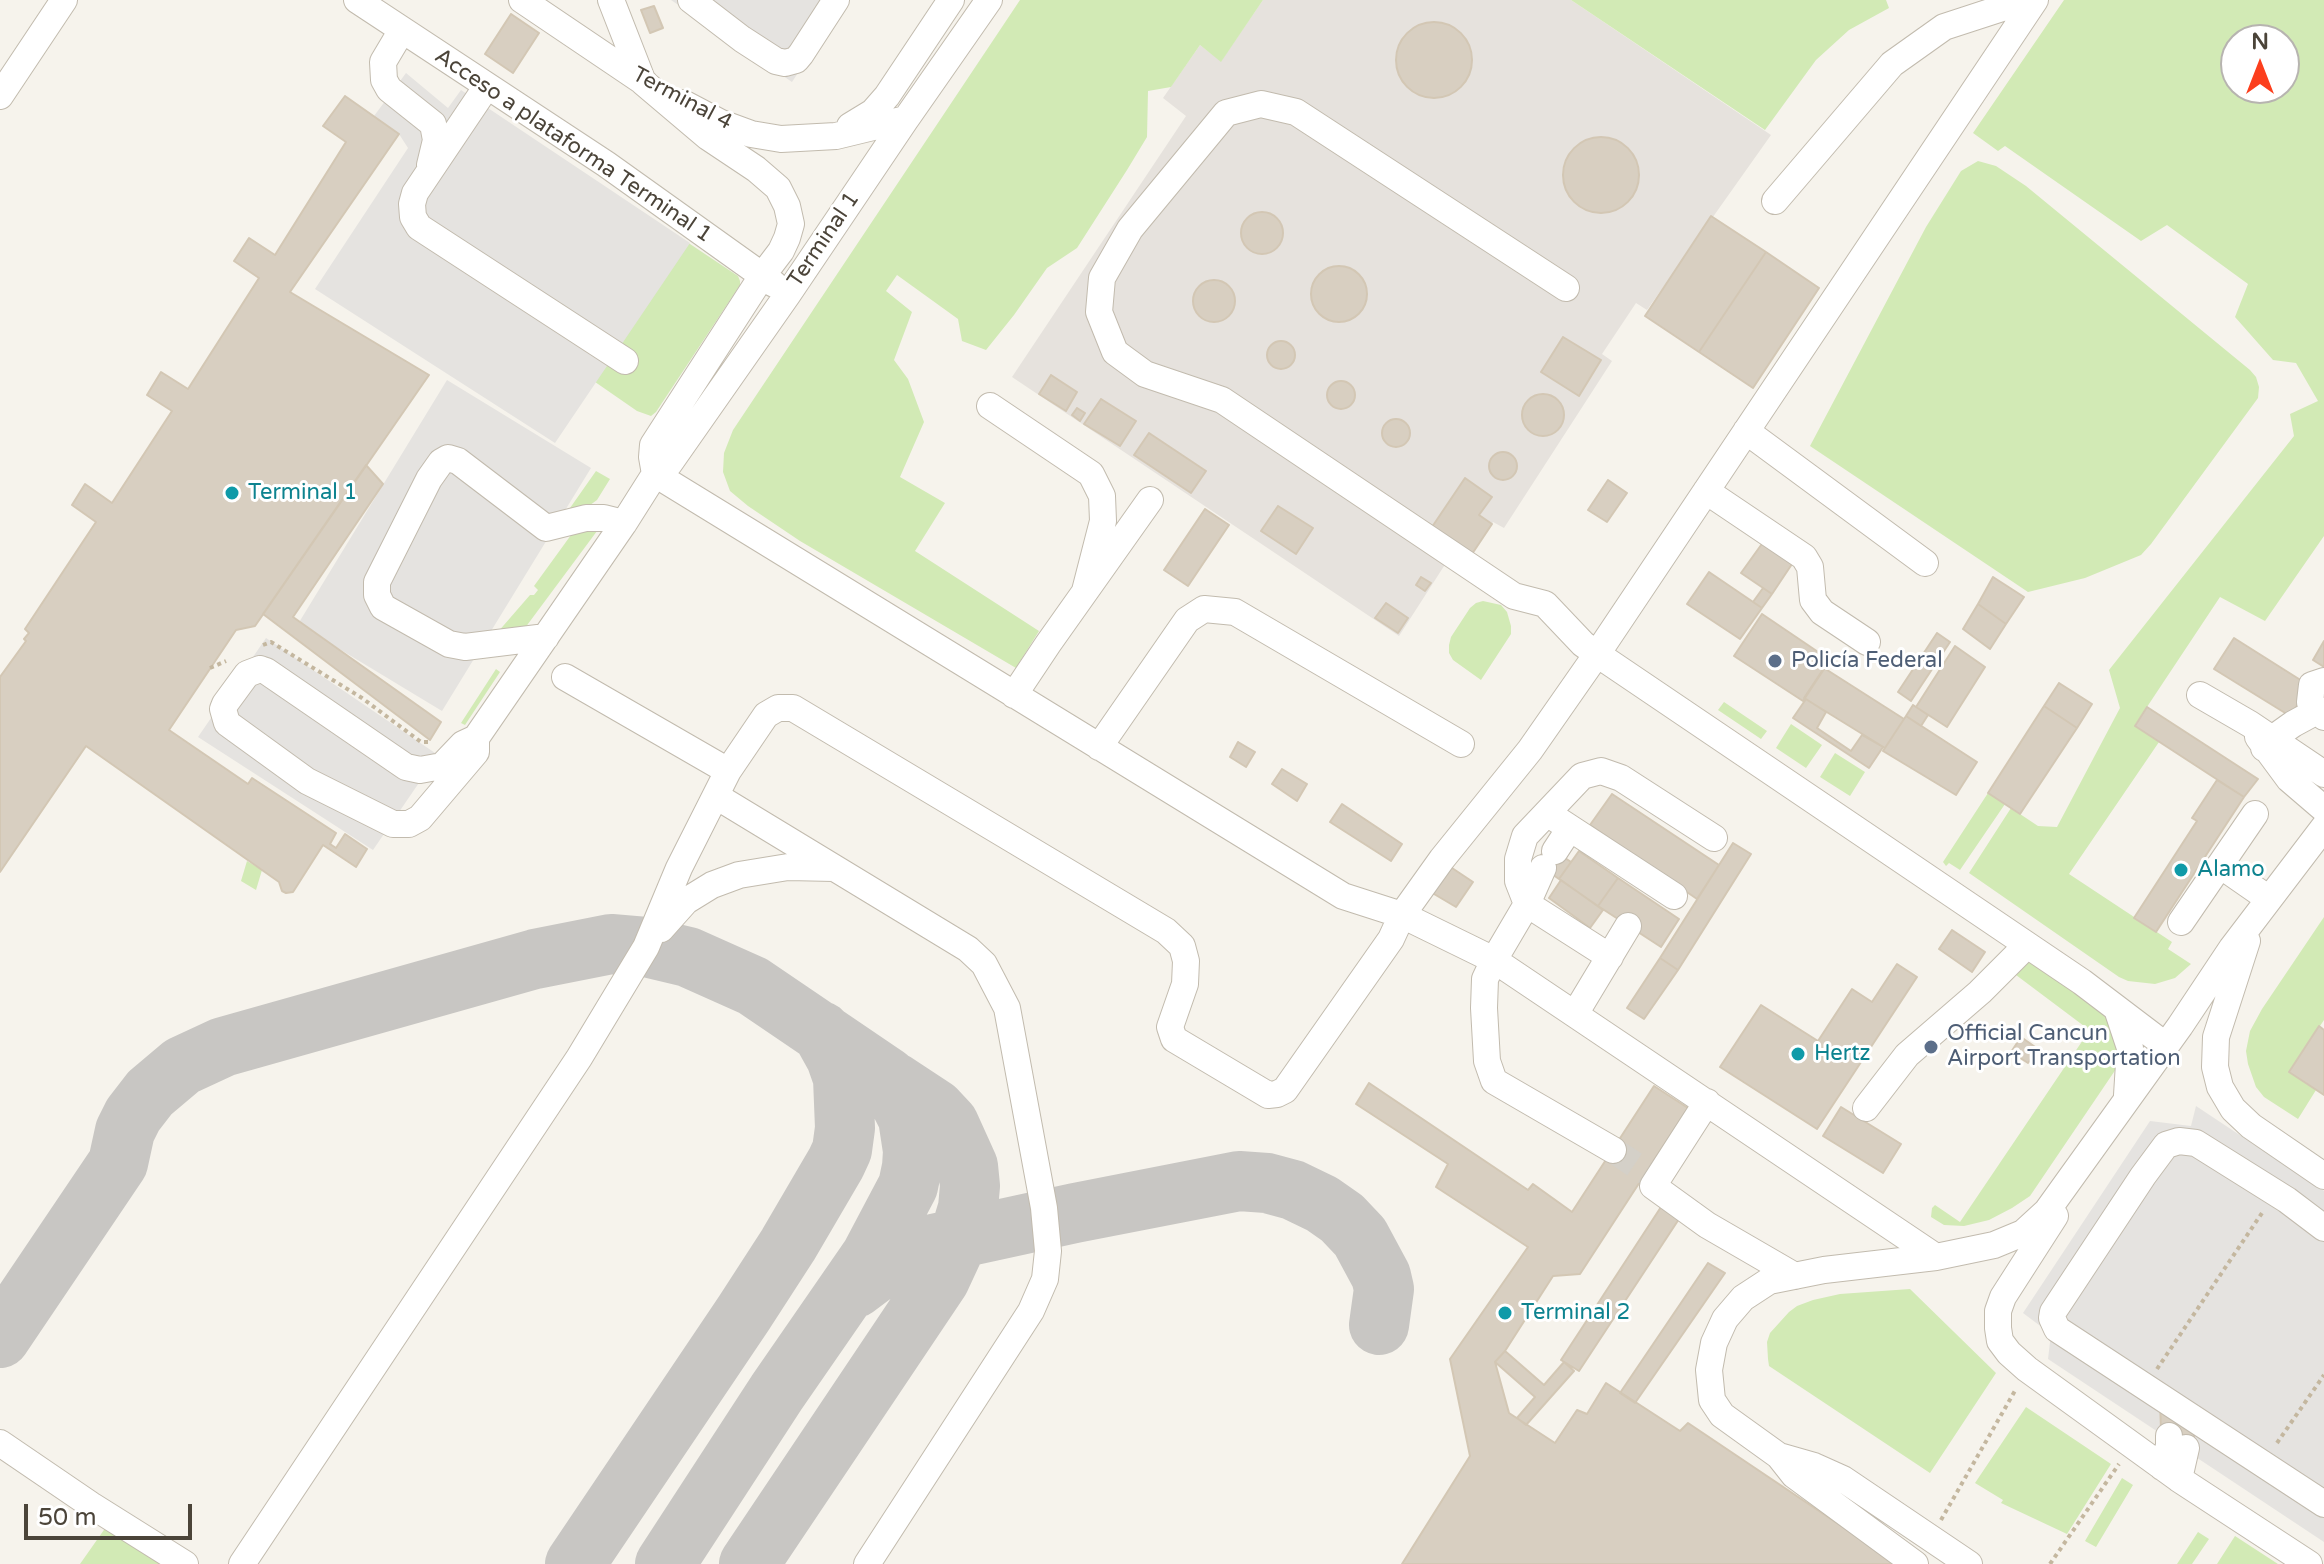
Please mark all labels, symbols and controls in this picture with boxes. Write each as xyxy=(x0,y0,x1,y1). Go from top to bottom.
north arrow xyxy=(2220,24,2300,104)
text: N xyxy=(2251,29,2269,55)
street label: Acceso a plataforma Terminal 1 xyxy=(429,43,717,249)
street label: Terminal 4 xyxy=(628,62,736,136)
street label: Terminal 1 xyxy=(782,187,866,293)
place label: Terminal 1 xyxy=(248,480,357,506)
marker: Terminal 1 xyxy=(223,484,241,502)
place label: Policía Federal xyxy=(1791,648,1943,674)
marker: Policía Federal xyxy=(1766,652,1784,670)
place label: Alamo xyxy=(2197,857,2265,883)
marker: Alamo xyxy=(2172,861,2190,879)
place label: Official Cancun Airport Transportation xyxy=(1947,1021,2181,1072)
marker: Official Cancun Airport Transportation xyxy=(1922,1038,1940,1056)
place label: Hertz xyxy=(1814,1041,1871,1067)
marker: Hertz xyxy=(1789,1045,1807,1063)
place label: Terminal 2 xyxy=(1521,1300,1630,1326)
marker: Terminal 2 xyxy=(1496,1304,1514,1322)
scale bar xyxy=(28,1488,196,1538)
text: 50 m xyxy=(38,1503,96,1532)

